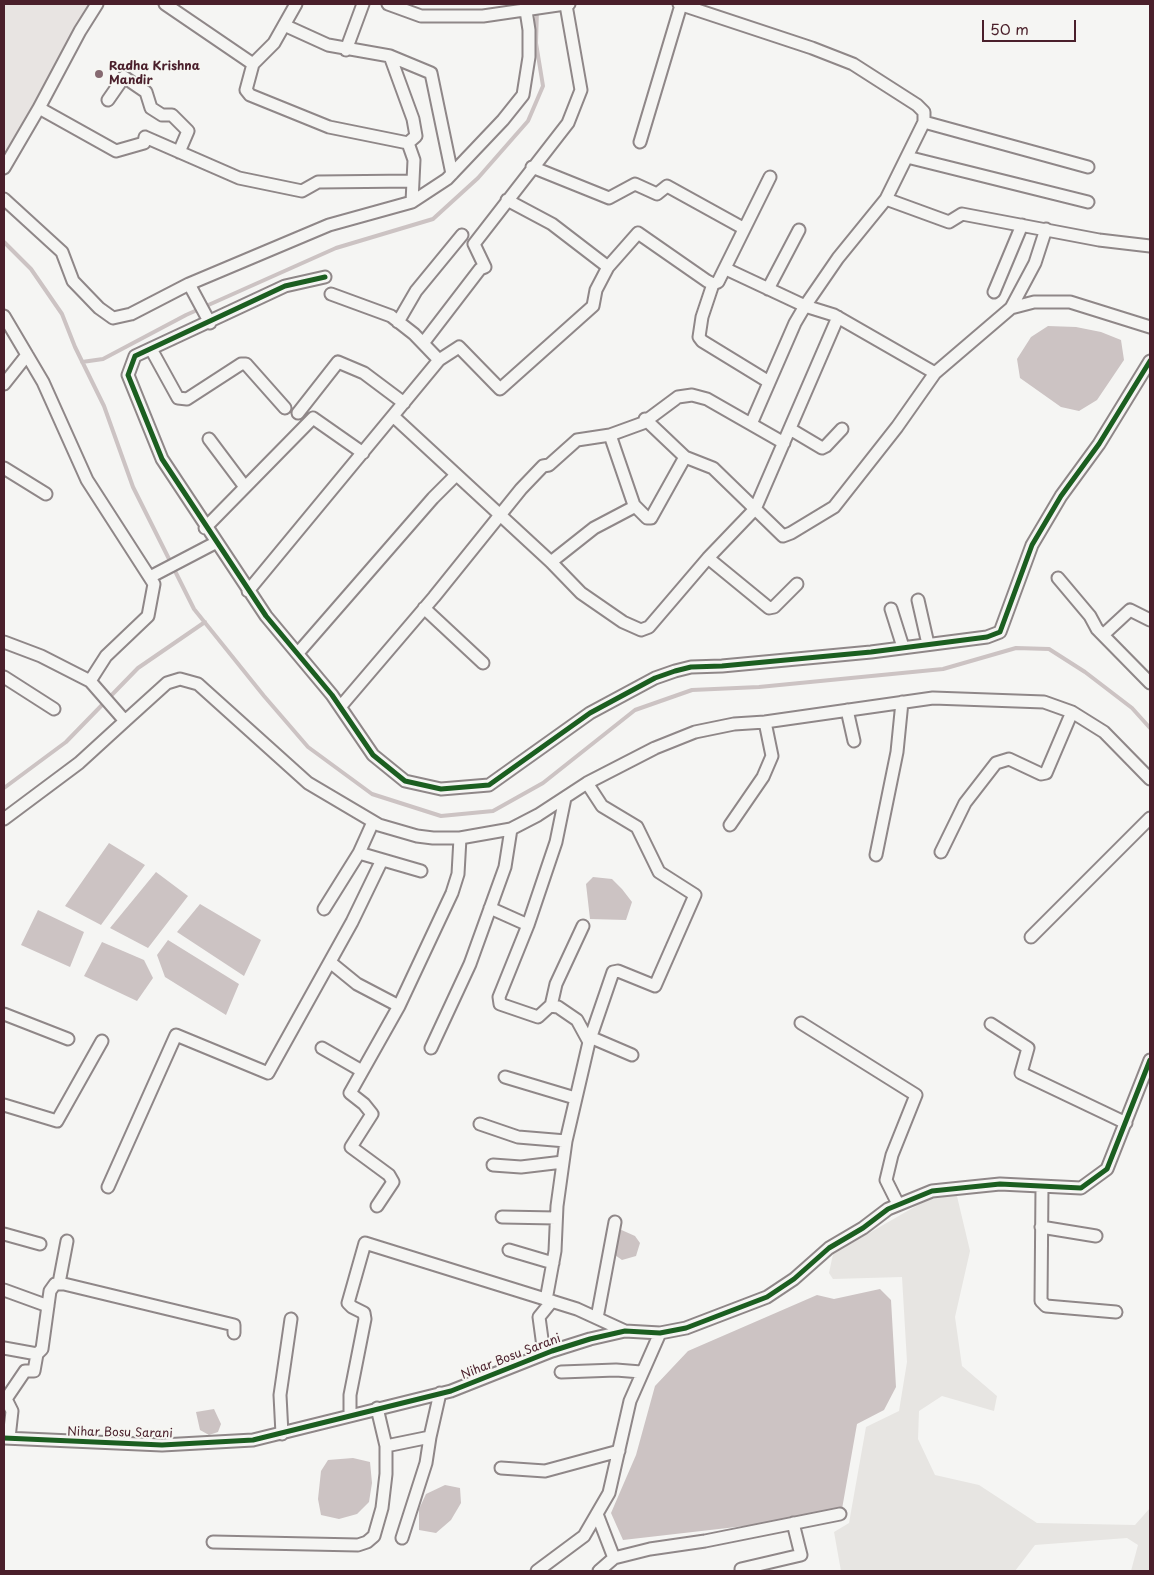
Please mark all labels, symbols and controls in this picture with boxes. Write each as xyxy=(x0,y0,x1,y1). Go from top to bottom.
scale bar xyxy=(984,10,1078,42)
text: 50 m xyxy=(990,17,1029,40)
place label: Radha Krishna Mandir xyxy=(109,60,200,88)
marker: Radha Krishna Mandir xyxy=(93,68,105,80)
street label: Nihar Bosu Sarani xyxy=(459,1331,563,1383)
street label: Nihar Bosu Sarani xyxy=(67,1425,173,1441)

